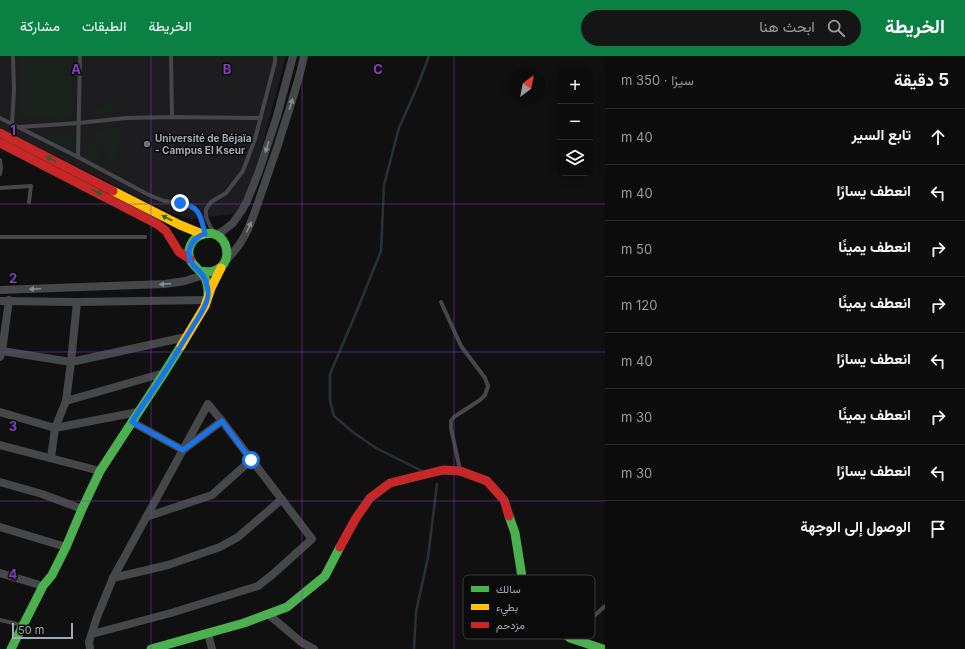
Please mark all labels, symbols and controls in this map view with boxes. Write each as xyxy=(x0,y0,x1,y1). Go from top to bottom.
search box xyxy=(581,10,861,46)
text: الخريطة xyxy=(885,15,945,38)
text: مشاركة xyxy=(20,17,60,34)
text: الطبقات xyxy=(82,17,126,34)
text: الخريطة xyxy=(148,17,192,34)
text: ابحث هنا xyxy=(759,17,815,36)
icon: search xyxy=(825,17,847,39)
text: A xyxy=(71,61,81,77)
text: B xyxy=(223,61,232,77)
text: C xyxy=(373,61,383,77)
north arrow xyxy=(509,68,545,104)
map controls xyxy=(557,68,593,176)
button: + xyxy=(557,68,593,104)
text: 5 دقيقة xyxy=(894,70,949,90)
text: سيرًا · 350 m xyxy=(621,72,694,88)
one-way arrow xyxy=(288,98,294,110)
button: − xyxy=(557,104,593,140)
text: 1 xyxy=(10,122,16,138)
text: تابع السير xyxy=(852,125,911,144)
icon: ahead xyxy=(927,126,949,148)
text: 40 m xyxy=(621,129,653,145)
place label: Université de Béjaïa - Campus El Kseur xyxy=(155,132,252,156)
marker: Université de Béjaïa - Campus El Kseur xyxy=(142,139,152,149)
button: layers xyxy=(557,140,593,176)
one-way arrow xyxy=(263,141,269,153)
one-way arrow xyxy=(45,156,57,162)
text: انعطف يسارًا xyxy=(836,181,911,200)
icon: left xyxy=(927,182,949,204)
text: 40 m xyxy=(621,185,653,201)
one-way arrow xyxy=(91,189,103,196)
route end xyxy=(171,194,189,212)
one-way arrow xyxy=(161,215,173,221)
one-way arrow xyxy=(246,221,252,232)
text: انعطف يمينًا xyxy=(838,237,911,256)
icon: right xyxy=(927,238,949,260)
text: 50 m xyxy=(621,241,652,257)
text: 2 xyxy=(9,270,17,286)
one-way arrow xyxy=(159,280,171,287)
one-way arrow xyxy=(28,286,41,292)
text: انعطف يمينًا xyxy=(838,293,911,312)
icon: right xyxy=(927,294,949,316)
text: 120 m xyxy=(621,297,657,313)
text: انعطف يسارًا xyxy=(836,349,911,368)
icon: left xyxy=(927,350,949,372)
text: 40 m xyxy=(621,353,653,369)
text: انعطف يمينًا xyxy=(838,405,911,424)
icon: right xyxy=(927,406,949,428)
text: 30 m xyxy=(621,409,652,425)
text: 3 xyxy=(9,418,17,434)
route start xyxy=(242,451,260,469)
text: انعطف يسارًا xyxy=(836,461,911,480)
icon: left xyxy=(927,462,949,484)
text: 30 m xyxy=(621,465,652,481)
text: الوصول إلى الوجهة xyxy=(800,517,911,536)
icon: arrive xyxy=(927,518,949,540)
text: 4 xyxy=(9,566,18,582)
legend xyxy=(463,575,595,639)
text: سالك xyxy=(496,582,521,596)
text: بطيء xyxy=(496,600,518,617)
text: مزدحم xyxy=(496,618,525,633)
scale bar xyxy=(12,621,73,640)
text: 50 m xyxy=(18,623,44,637)

